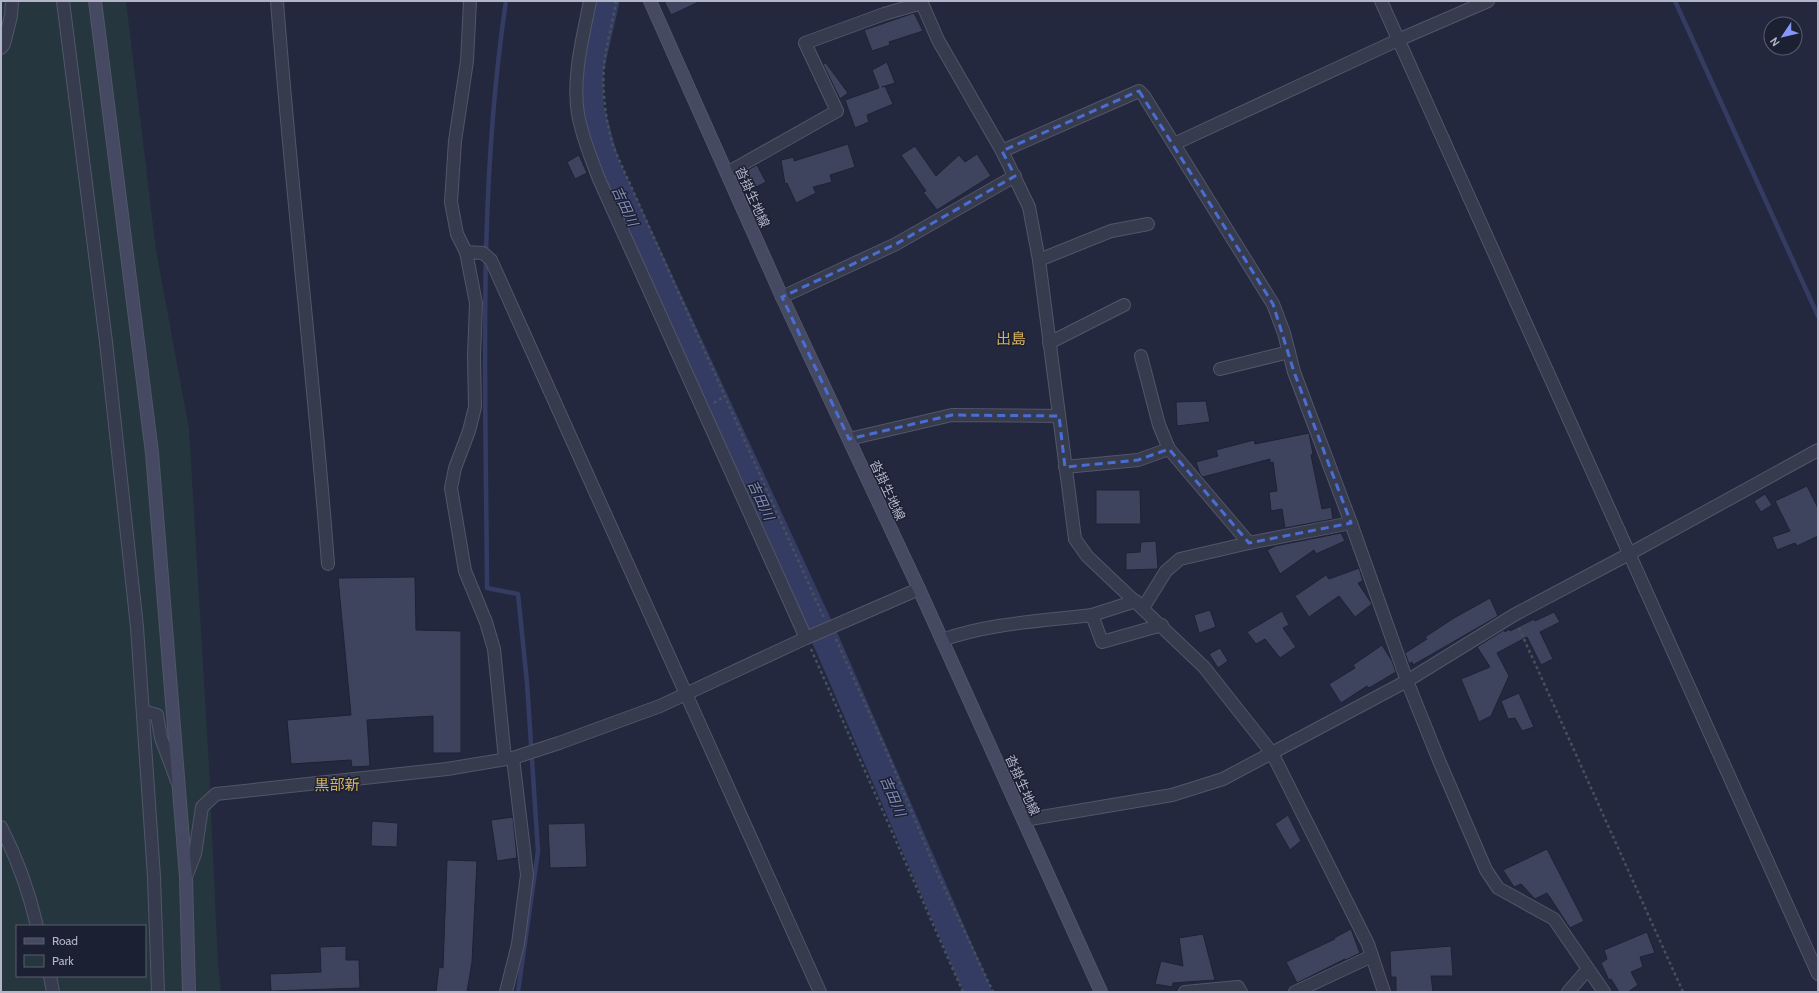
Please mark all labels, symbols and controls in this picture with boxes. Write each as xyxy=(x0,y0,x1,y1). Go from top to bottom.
north arrow xyxy=(1763,16,1803,56)
text: N xyxy=(1767,35,1783,49)
street label: 沓掛生地線 xyxy=(732,164,774,230)
water label: 吉田川 xyxy=(608,183,643,231)
district label: 出島 xyxy=(996,330,1026,348)
street label: 沓掛生地線 xyxy=(867,457,909,523)
water label: 吉田川 xyxy=(744,477,779,525)
street label: 沓掛生地線 xyxy=(1002,752,1044,818)
water label: 吉田川 xyxy=(877,773,910,821)
district label: 黒部新 xyxy=(314,776,360,794)
legend xyxy=(16,925,146,977)
text: Road xyxy=(52,933,78,948)
text: Park xyxy=(52,953,74,968)

